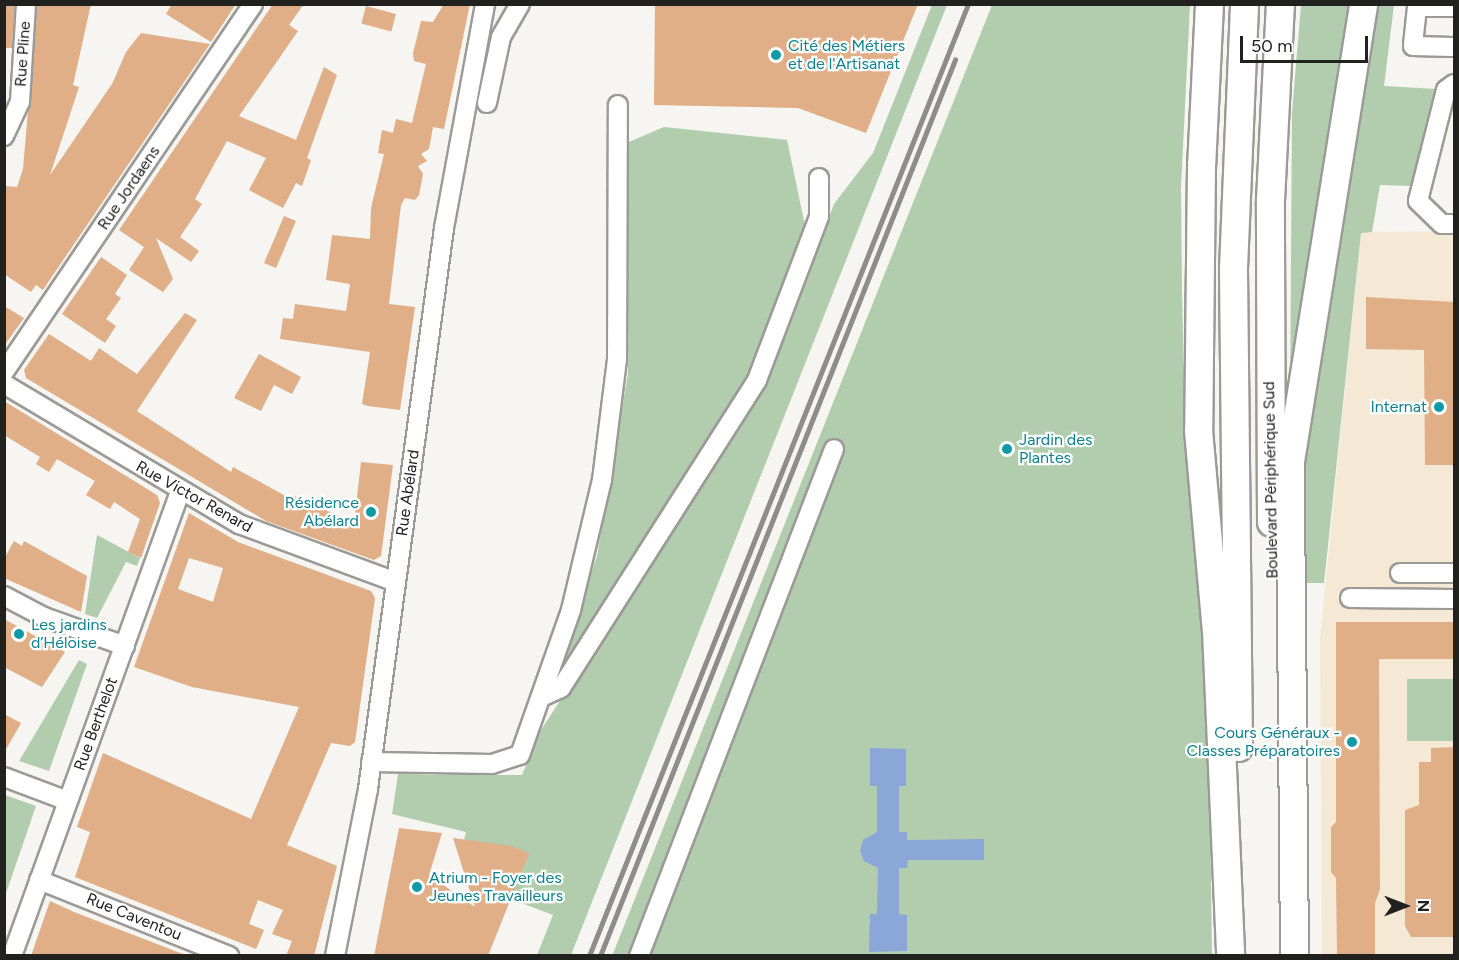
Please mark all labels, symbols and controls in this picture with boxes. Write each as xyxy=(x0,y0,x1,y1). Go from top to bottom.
street label: Rue Pline xyxy=(11,21,35,87)
scale bar xyxy=(1243,24,1370,62)
text: 50 m xyxy=(1251,35,1293,57)
place label: Cité des Métiers et de l'Artisanat xyxy=(788,36,905,74)
marker: Cité des Métiers et de l'Artisanat xyxy=(769,48,783,62)
street label: Rue Jordaens xyxy=(94,142,164,234)
street label: Boulevard Périphérique Sud xyxy=(1260,381,1282,579)
place label: Internat xyxy=(1370,397,1427,417)
marker: Internat xyxy=(1432,400,1446,414)
place label: Jardin des Plantes xyxy=(1019,430,1092,468)
marker: Jardin des Plantes xyxy=(1000,442,1014,456)
street label: Rue Abélard xyxy=(392,449,424,537)
street label: Rue Victor Renard xyxy=(132,457,256,537)
place label: Résidence Abélard xyxy=(285,493,359,531)
marker: Résidence Abélard xyxy=(364,505,378,519)
place label: Les jardins d’Héloise xyxy=(31,615,107,653)
marker: Les jardins d’Héloise xyxy=(12,627,26,641)
street label: Rue Berthelot xyxy=(70,675,122,773)
place label: Cours Généraux - Classes Préparatoires xyxy=(1187,723,1340,761)
marker: Cours Généraux - Classes Préparatoires xyxy=(1345,735,1359,749)
place label: Atrium - Foyer des Jeunes Travailleurs xyxy=(429,868,563,906)
north arrow xyxy=(1375,876,1435,936)
marker: Atrium - Foyer des Jeunes Travailleurs xyxy=(410,880,424,894)
street label: Rue Caventou xyxy=(83,889,185,945)
text: N xyxy=(1414,900,1433,912)

